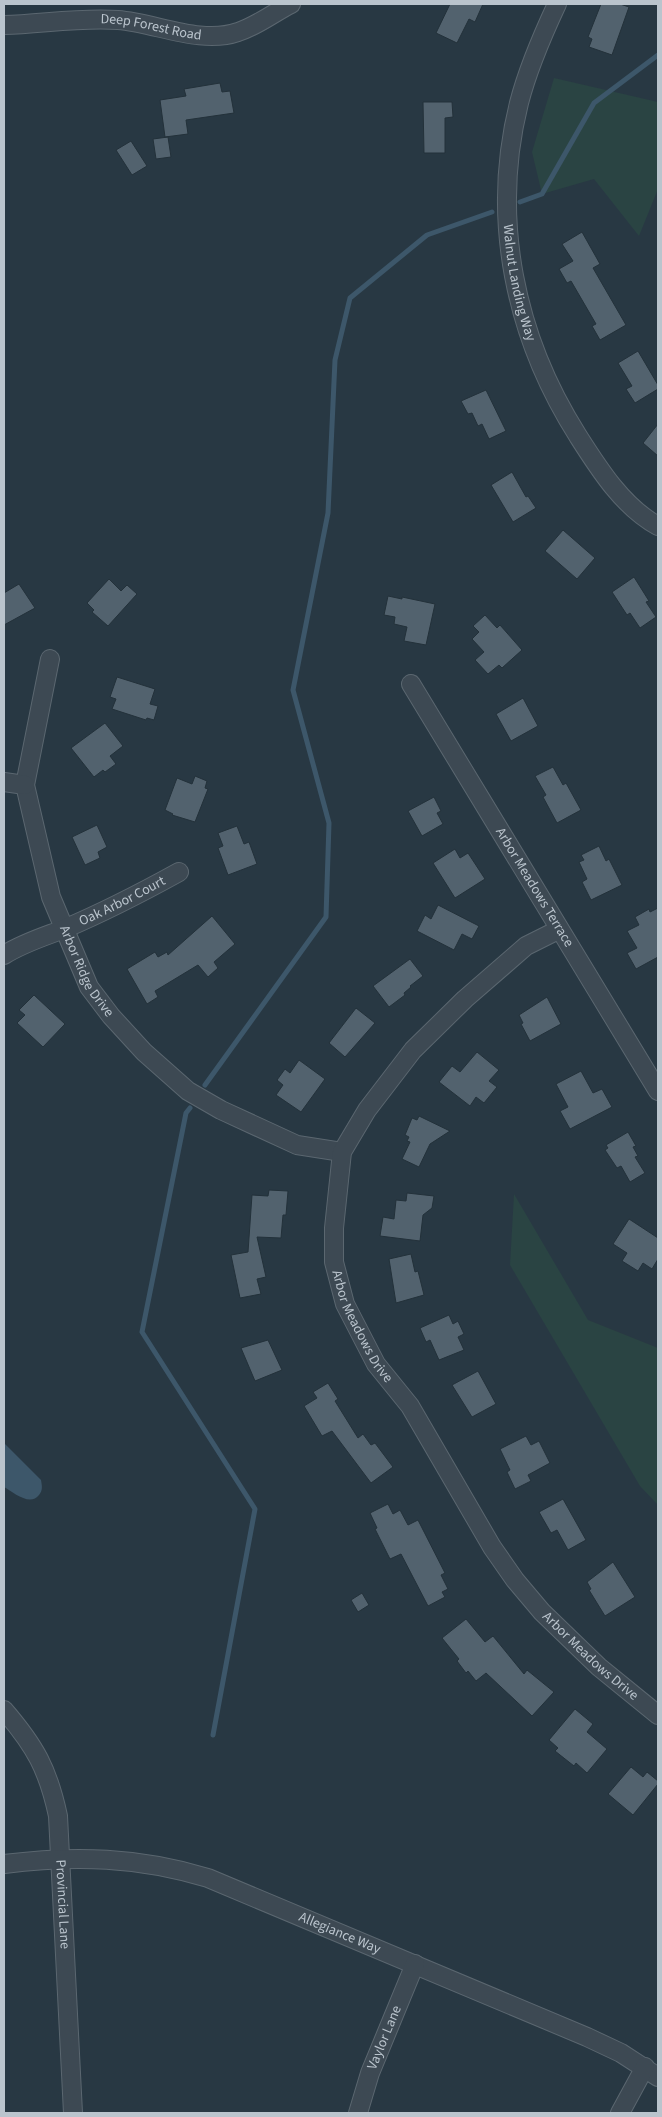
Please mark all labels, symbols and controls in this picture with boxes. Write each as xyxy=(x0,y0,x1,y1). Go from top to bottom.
street label: Deep Forest Road xyxy=(100,9,203,46)
street label: Walnut Landing Way xyxy=(498,224,541,344)
street label: Arbor Meadows Terrace xyxy=(490,824,578,951)
street label: Oak Arbor Court xyxy=(76,871,169,931)
street label: Arbor Ridge Drive xyxy=(54,922,119,1022)
street label: Arbor Meadows Drive xyxy=(327,1268,397,1387)
street label: Arbor Meadows Drive xyxy=(538,1607,643,1705)
street label: Provincial Lane xyxy=(50,1859,75,1950)
street label: Allegiance Way xyxy=(296,1907,384,1960)
street label: Vaylor Lane xyxy=(362,2002,407,2073)

